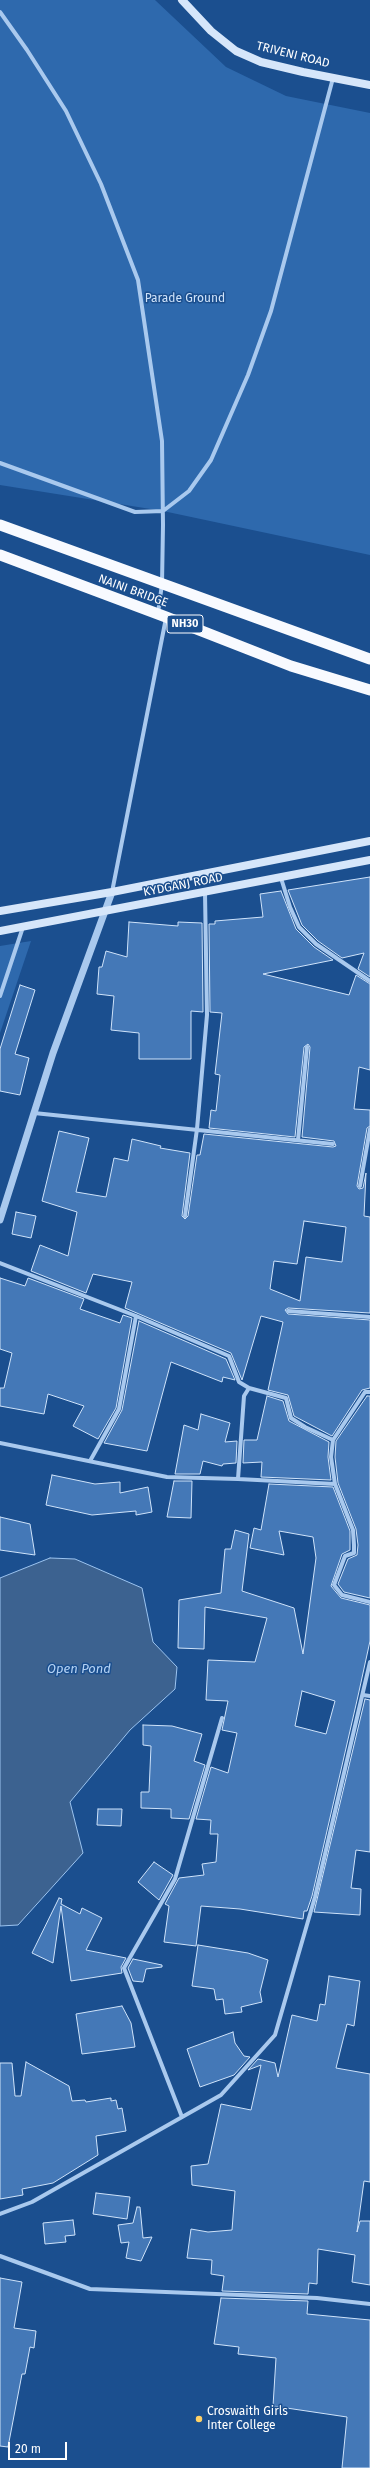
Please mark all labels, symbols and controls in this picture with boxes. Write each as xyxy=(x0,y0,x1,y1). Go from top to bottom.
street label: TRIVENI ROAD xyxy=(255,39,331,71)
park label: Parade Ground xyxy=(145,292,225,306)
street label: NAINI BRIDGE xyxy=(96,572,170,610)
road number: NH30 xyxy=(167,615,203,633)
street label: KYDGANJ ROAD xyxy=(142,870,224,900)
water label: Open Pond xyxy=(47,1661,111,1677)
place label: Croswaith Girls Inter College xyxy=(207,2405,288,2433)
marker: Croswaith Girls Inter College xyxy=(194,2414,204,2424)
scale bar xyxy=(10,2434,69,2460)
text: 20 m xyxy=(15,2442,41,2456)

